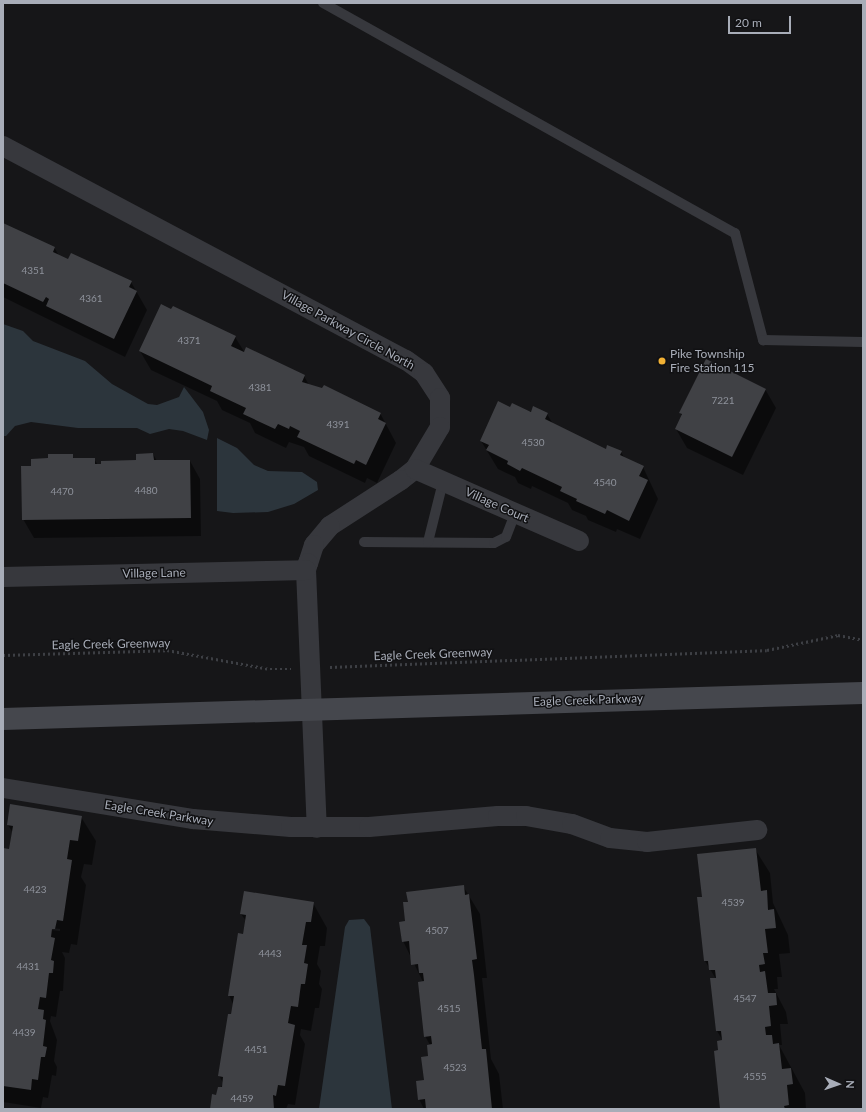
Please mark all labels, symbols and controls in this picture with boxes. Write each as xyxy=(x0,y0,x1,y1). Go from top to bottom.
scale bar xyxy=(730,8,793,34)
text: 20 m xyxy=(735,15,762,30)
house number: 4351 xyxy=(21,265,45,277)
street label: Village Parkway Circle North xyxy=(279,287,417,373)
house number: 4361 xyxy=(79,293,103,305)
house number: 4371 xyxy=(177,335,201,347)
place label: Pike Township Fire Station 115 xyxy=(670,347,754,375)
marker: Pike Township Fire Station 115 xyxy=(657,356,667,366)
house number: 4381 xyxy=(248,382,272,394)
house number: 7221 xyxy=(711,395,735,407)
house number: 4391 xyxy=(326,419,350,431)
house number: 4530 xyxy=(521,437,545,449)
house number: 4540 xyxy=(593,477,617,489)
house number: 4480 xyxy=(134,485,158,497)
street label: Village Court xyxy=(463,485,531,525)
house number: 4470 xyxy=(50,486,74,498)
street label: Village Lane xyxy=(122,565,186,581)
street label: Eagle Creek Greenway xyxy=(52,636,170,652)
street label: Eagle Creek Greenway xyxy=(373,645,493,663)
street label: Eagle Creek Parkway xyxy=(533,691,643,709)
street label: Eagle Creek Parkway xyxy=(104,797,214,829)
house number: 4423 xyxy=(23,884,47,896)
house number: 4539 xyxy=(721,897,745,909)
house number: 4507 xyxy=(425,925,449,937)
house number: 4443 xyxy=(258,948,282,960)
house number: 4431 xyxy=(16,961,40,973)
house number: 4547 xyxy=(733,993,757,1005)
house number: 4515 xyxy=(437,1003,461,1015)
house number: 4439 xyxy=(12,1027,36,1039)
house number: 4451 xyxy=(244,1044,268,1056)
house number: 4523 xyxy=(443,1062,467,1074)
north arrow xyxy=(818,1064,858,1104)
house number: 4555 xyxy=(743,1071,767,1083)
text: N xyxy=(844,1080,857,1089)
house number: 4459 xyxy=(230,1093,254,1105)

